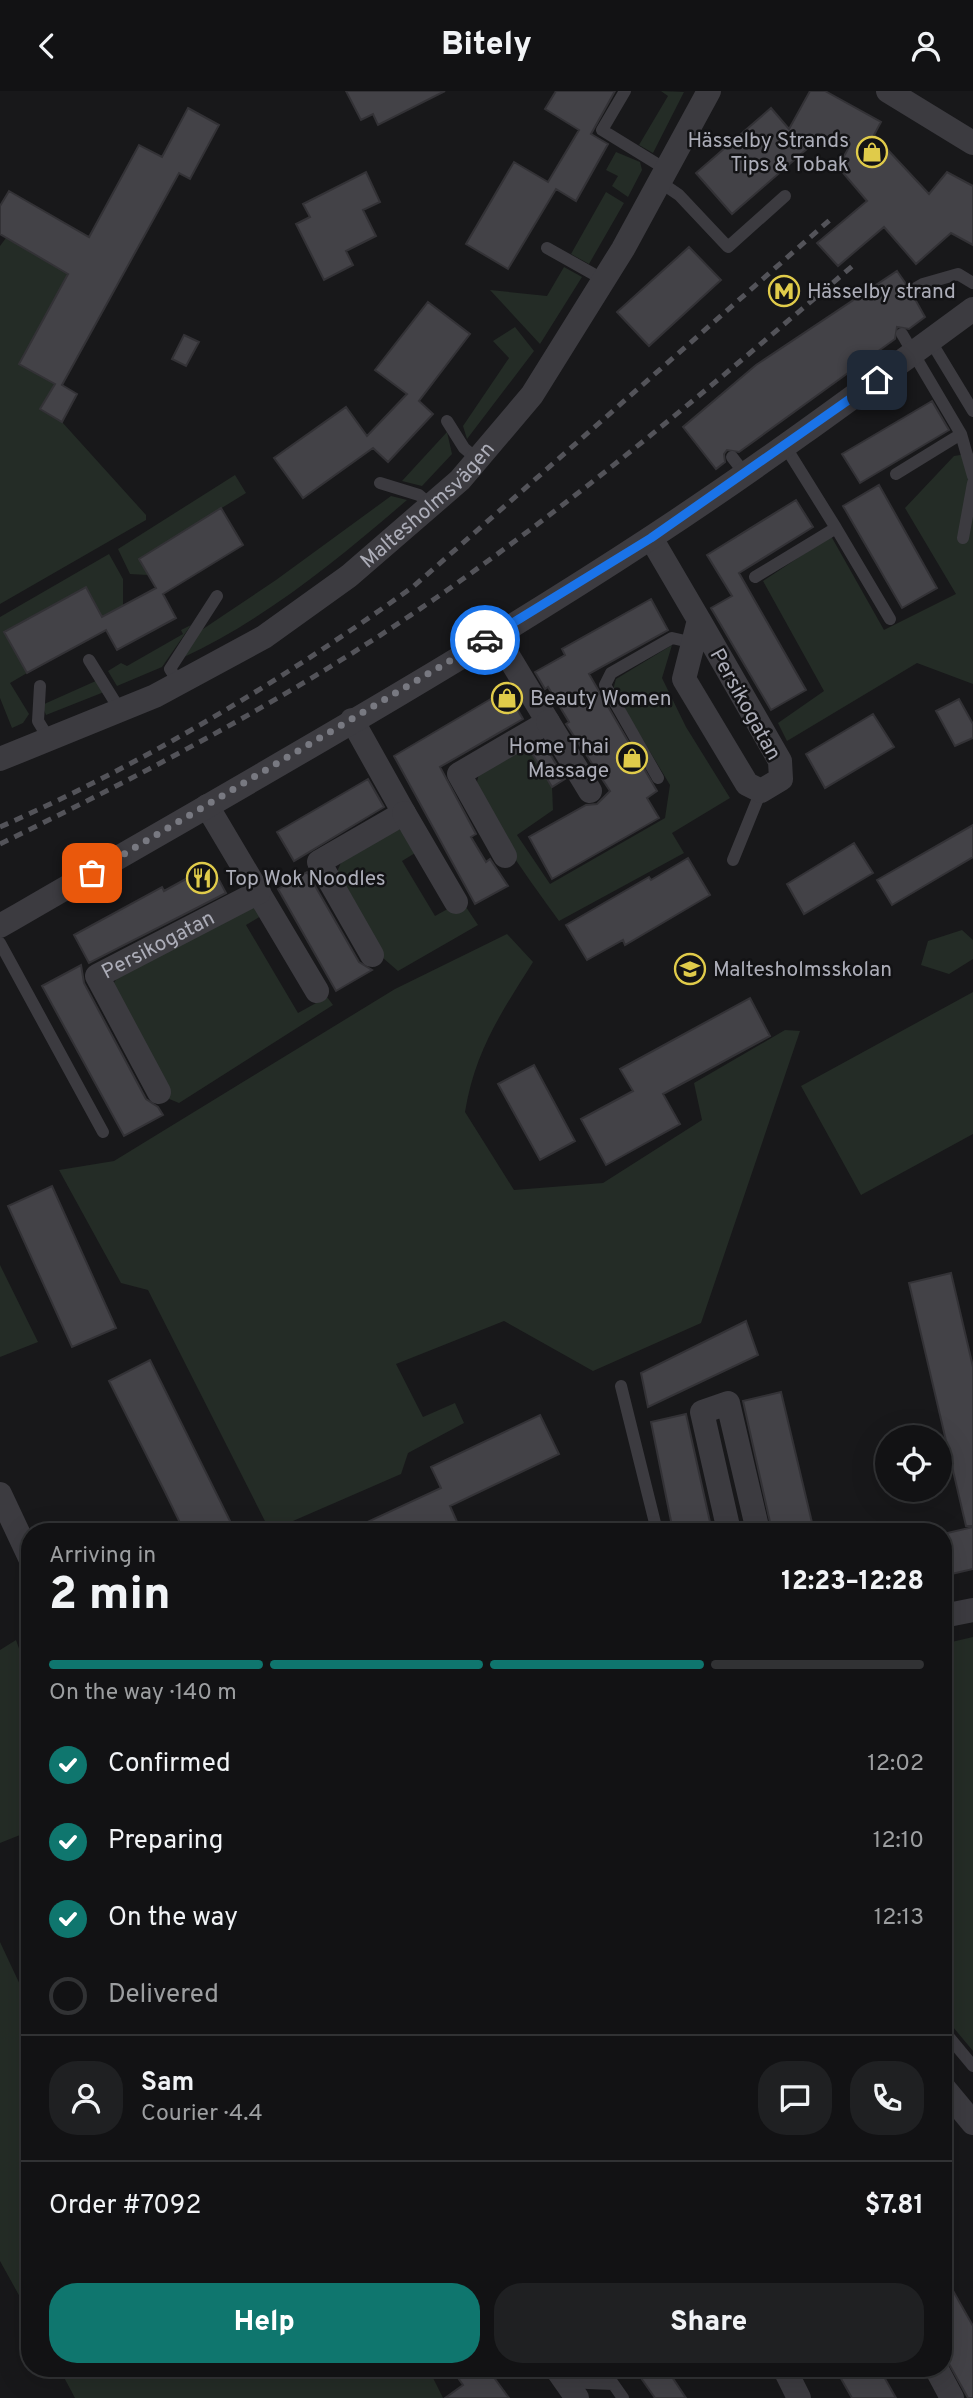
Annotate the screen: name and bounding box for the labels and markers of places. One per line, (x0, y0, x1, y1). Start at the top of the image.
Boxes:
place label: Hässelby Strands Tips & Tobak (688, 128, 849, 179)
shop icon: Hässelby Strands Tips & Tobak (855, 135, 889, 169)
metro station icon: Hässelby strand (767, 274, 801, 308)
place label: Hässelby strand (807, 279, 956, 306)
pin (847, 350, 907, 410)
shop icon: Beauty Women (490, 681, 524, 715)
place label: Beauty Women (530, 686, 671, 713)
place label: Home Thai Massage (509, 734, 609, 785)
shop icon: Home Thai Massage (615, 741, 649, 775)
pin (62, 843, 122, 903)
restaurant icon: Top Wok Noodles (185, 861, 219, 895)
place label: Top Wok Noodles (225, 866, 386, 893)
school or university icon: Maltesholmsskolan (673, 952, 707, 986)
place label: Maltesholmsskolan (713, 957, 892, 984)

